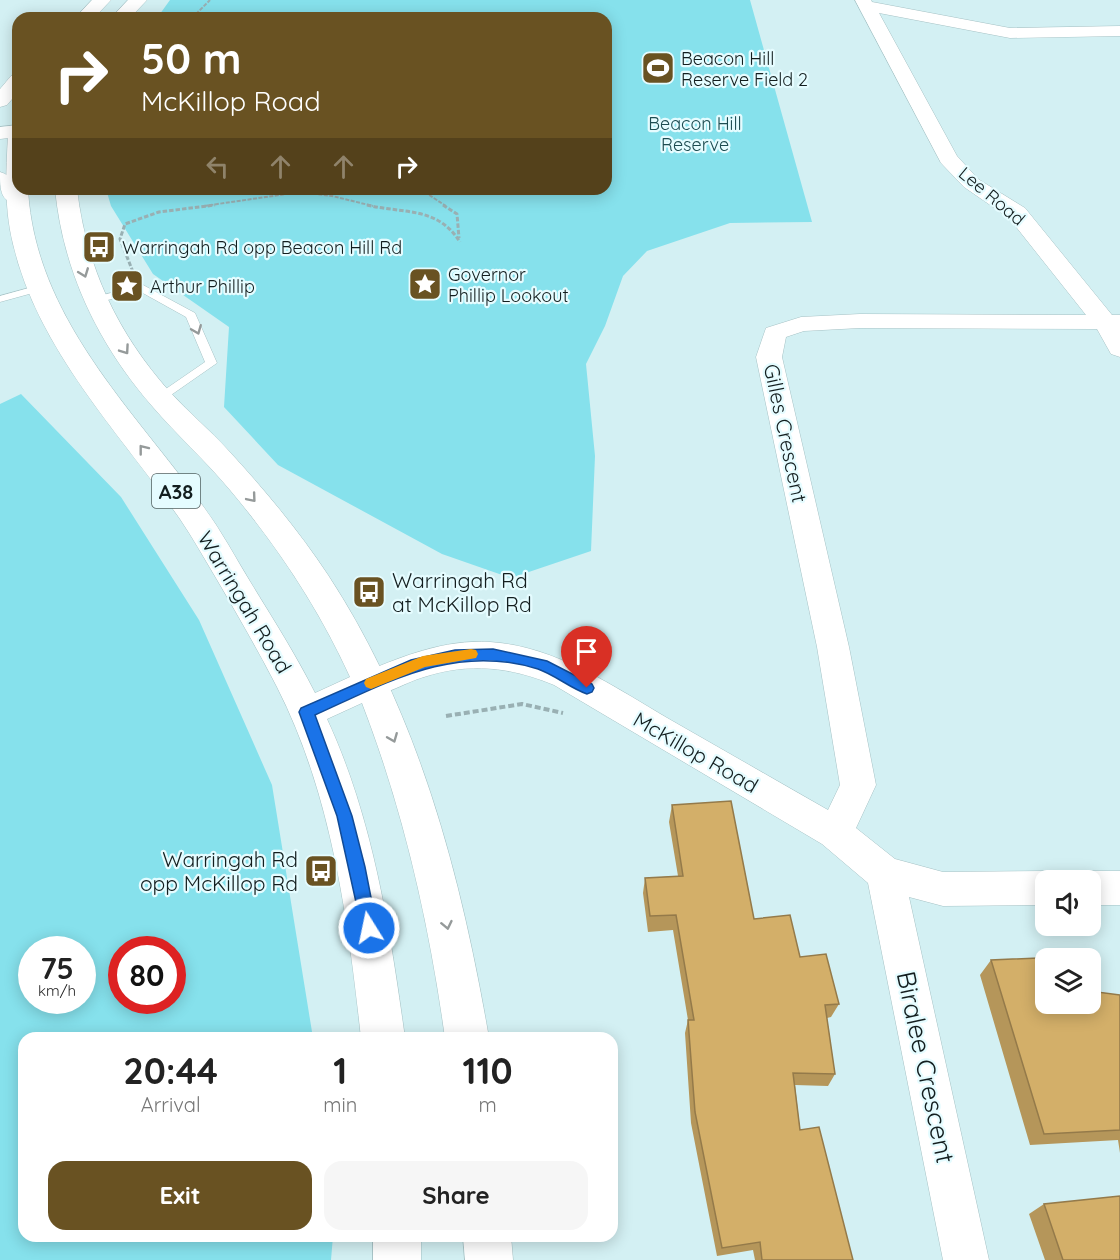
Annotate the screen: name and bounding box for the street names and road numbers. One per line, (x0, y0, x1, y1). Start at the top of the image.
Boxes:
street label: Lee Road (954, 162, 1030, 230)
street label: Gilles Crescent (759, 361, 813, 505)
road number: A38 (152, 474, 200, 508)
street label: Warringah Road (192, 526, 298, 678)
street label: McKillop Road (629, 706, 763, 798)
street label: Biralee Crescent (890, 968, 962, 1166)

